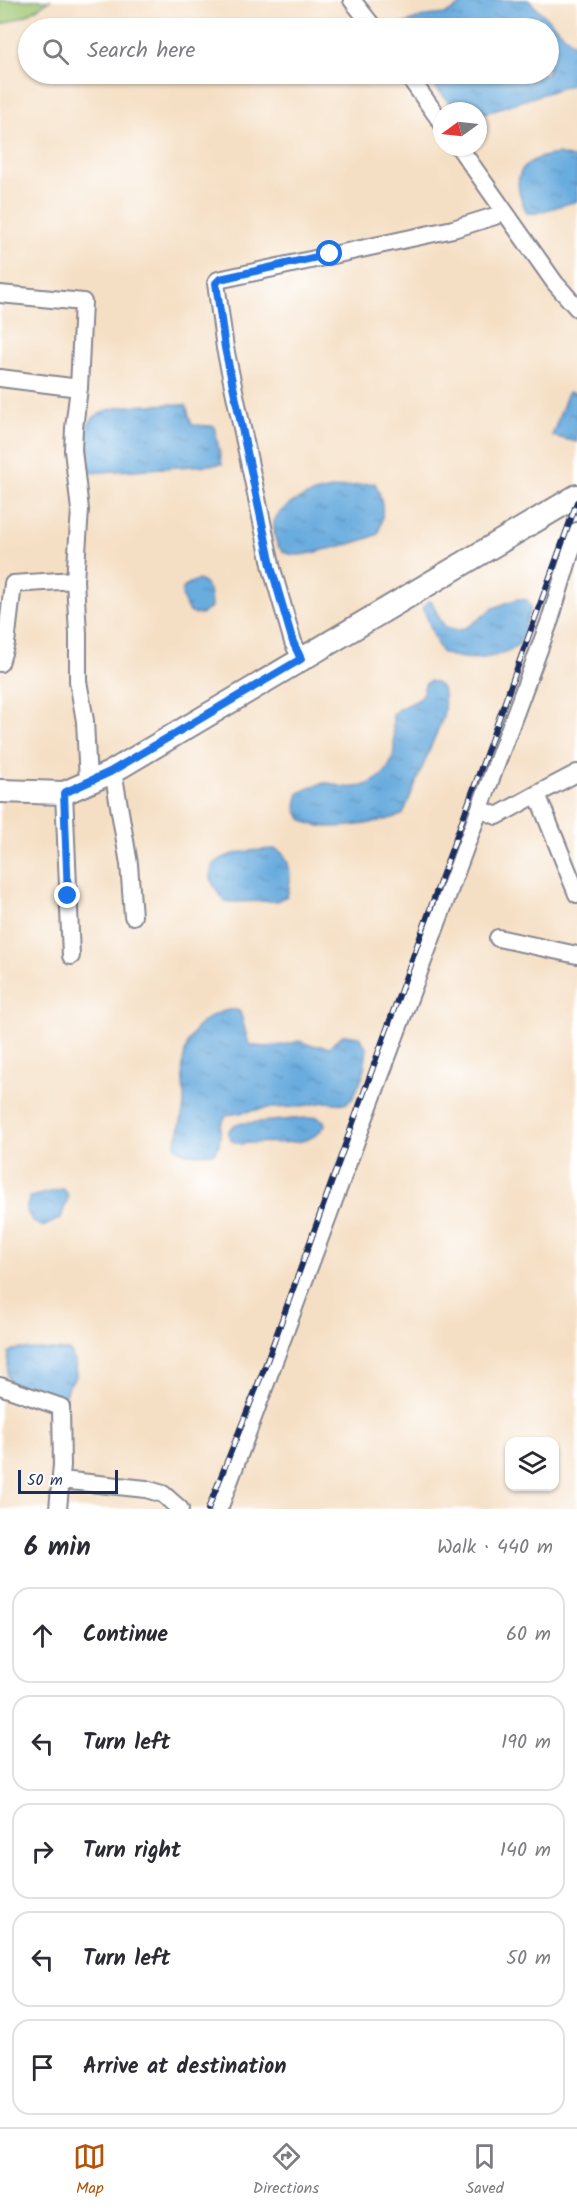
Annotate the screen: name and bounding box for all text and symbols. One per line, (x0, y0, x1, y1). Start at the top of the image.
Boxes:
search box (18, 18, 559, 84)
text: Search here (87, 34, 195, 69)
icon: search (39, 35, 72, 68)
north arrow (433, 102, 487, 156)
route start (316, 240, 342, 266)
route end (54, 882, 80, 908)
map controls (505, 1437, 559, 1491)
button: layers (505, 1437, 559, 1491)
scale bar (18, 1467, 118, 1494)
text: 50 m (27, 1468, 63, 1493)
text: 6 min (24, 1527, 91, 1569)
text: Walk · 440 m (437, 1532, 553, 1564)
text: Continue (83, 1618, 168, 1653)
icon: ahead (26, 1619, 59, 1652)
text: 60 m (506, 1619, 551, 1651)
text: Turn left (83, 1726, 170, 1761)
icon: left (26, 1727, 59, 1760)
text: 190 m (501, 1727, 551, 1759)
text: Turn right (83, 1834, 181, 1869)
icon: right (26, 1835, 59, 1868)
text: 140 m (500, 1835, 551, 1867)
text: Turn left (83, 1942, 170, 1977)
icon: left (26, 1943, 59, 1976)
text: 50 m (506, 1943, 551, 1975)
text: Arrive at destination (83, 2050, 286, 2085)
icon: arrive (26, 2051, 59, 2084)
tab: Map (73, 2140, 106, 2201)
tab: Directions (253, 2140, 319, 2201)
tab: Saved (466, 2140, 504, 2201)

